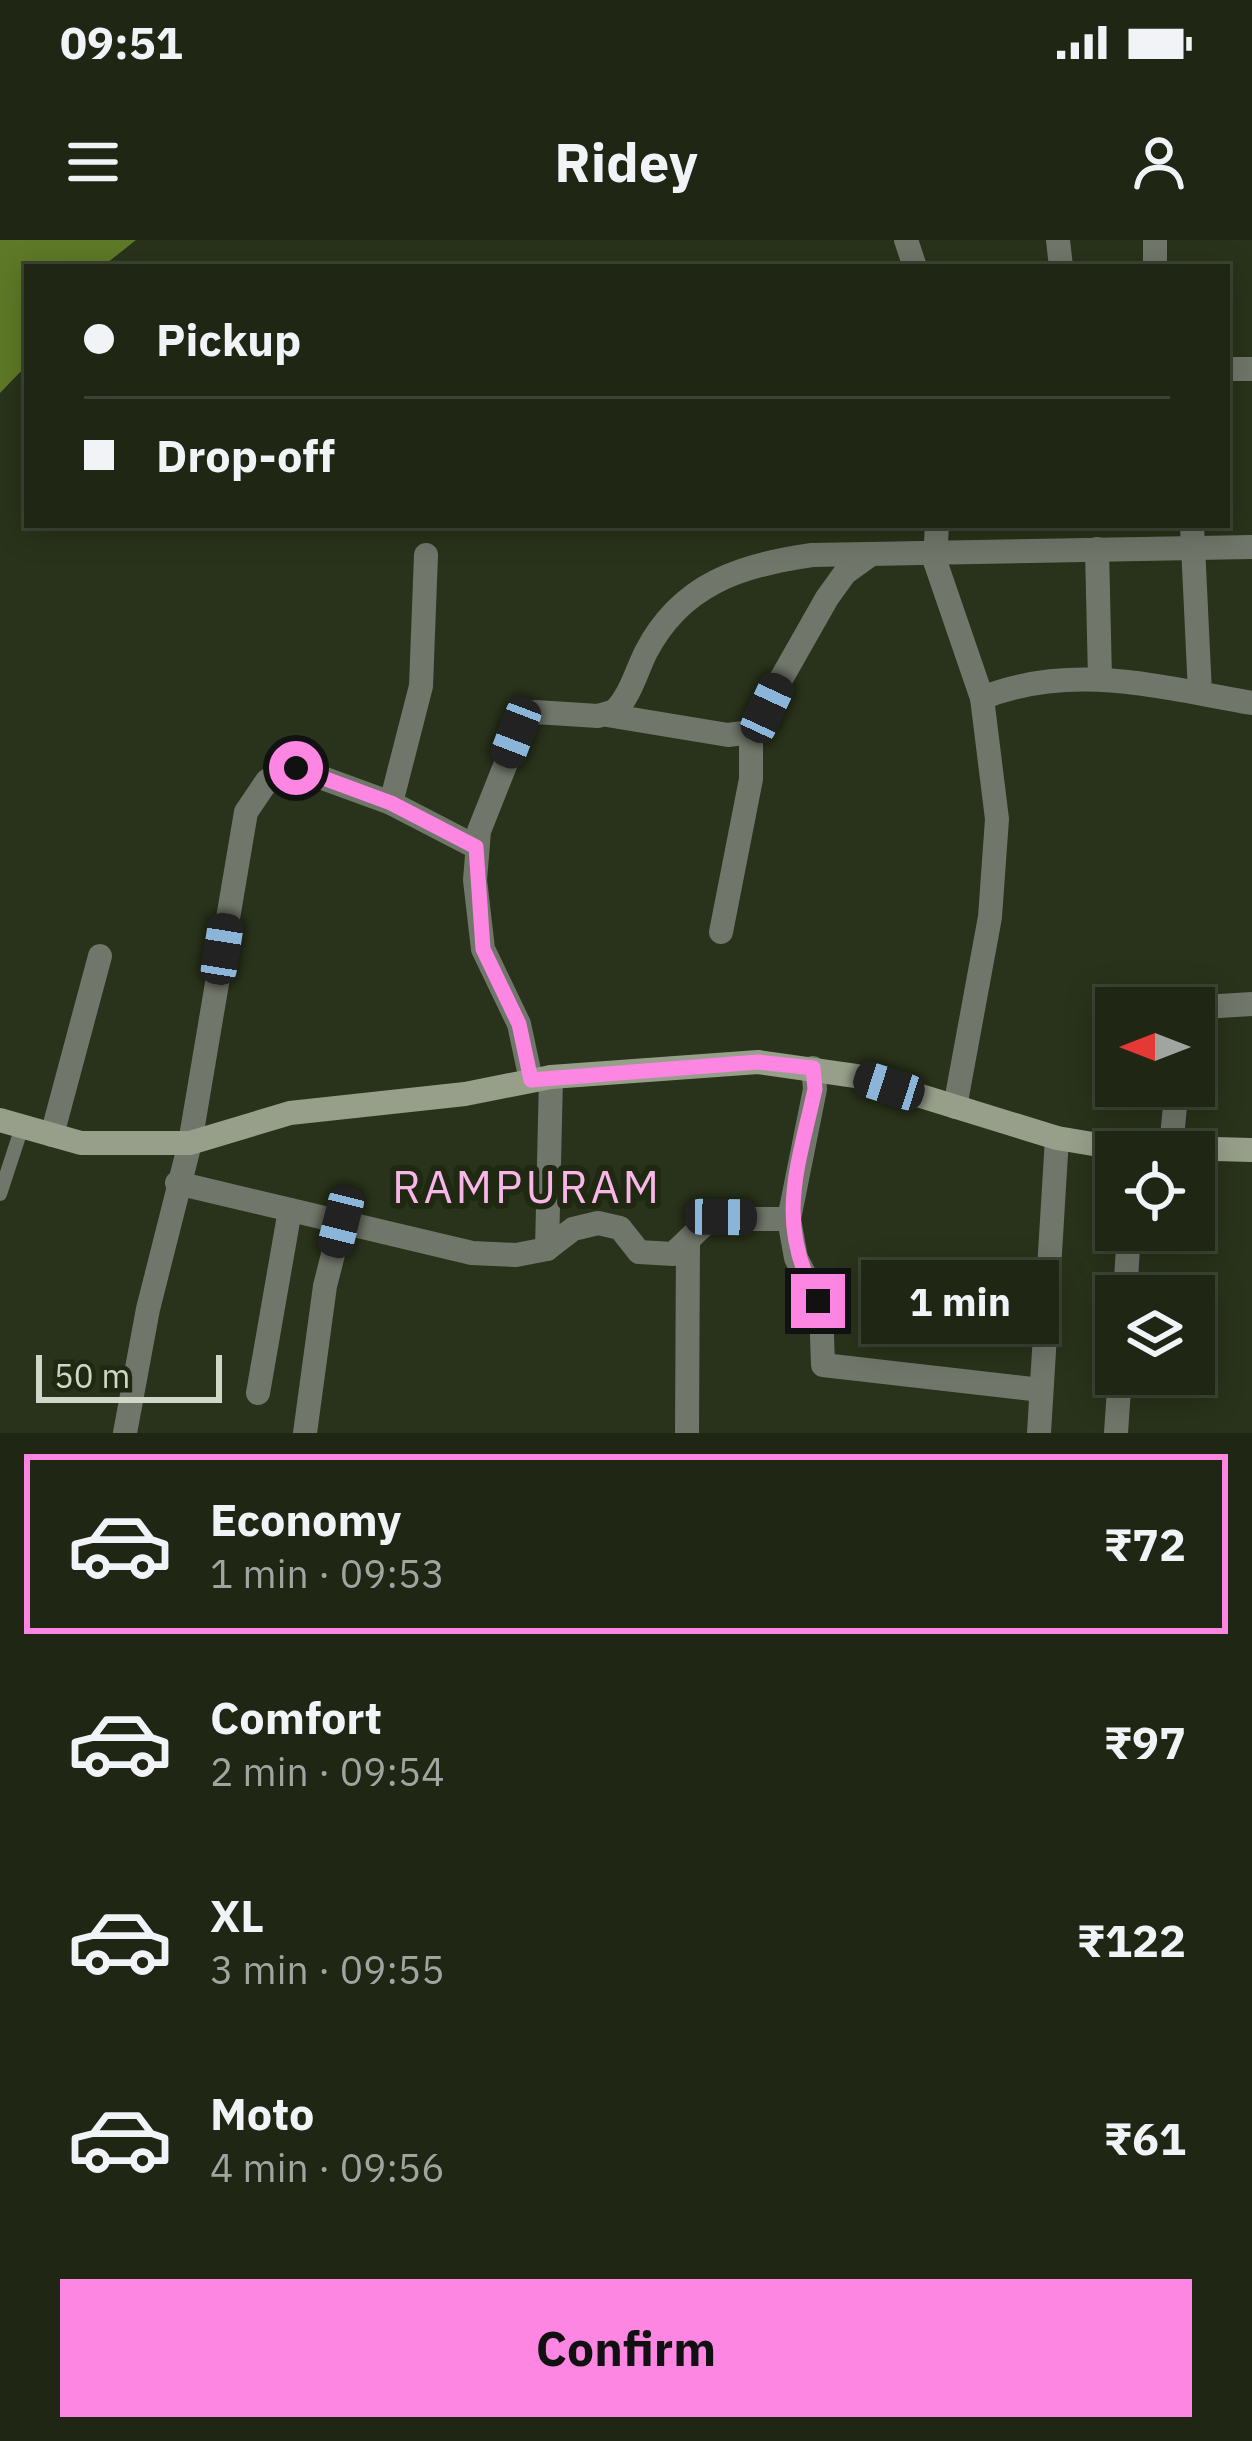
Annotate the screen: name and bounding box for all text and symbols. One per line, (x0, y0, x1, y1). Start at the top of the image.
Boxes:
text: 09:51 (60, 13, 183, 71)
text: Ridey (554, 127, 698, 197)
icon: menu (60, 129, 126, 195)
icon: person (1126, 129, 1192, 195)
text: Pickup (156, 310, 301, 368)
text: Drop-off (156, 426, 335, 484)
car (735, 668, 799, 748)
car (486, 693, 546, 773)
route start (269, 741, 323, 795)
car (199, 911, 245, 987)
north arrow (1095, 987, 1215, 1107)
map controls (1095, 987, 1215, 1395)
car (849, 1058, 929, 1114)
button: locate (1095, 1131, 1215, 1251)
district label: RAMPURAM (392, 1157, 662, 1215)
car (315, 1183, 367, 1261)
car (685, 1198, 757, 1236)
callout: 1 min (860, 1259, 1058, 1343)
route end (791, 1274, 845, 1328)
button: layers (1095, 1275, 1215, 1395)
text: 1 min (909, 1276, 1011, 1327)
scale bar (36, 1349, 222, 1402)
text: 50 m (54, 1354, 130, 1397)
icon: car (66, 1490, 174, 1598)
text: Economy (210, 1490, 401, 1548)
text: ₹72 (1104, 1515, 1186, 1573)
text: 1 min · 09:53 (210, 1548, 445, 1599)
icon: car (66, 1688, 174, 1796)
text: Comfort (210, 1688, 382, 1746)
text: ₹97 (1104, 1713, 1186, 1771)
text: 2 min · 09:54 (210, 1746, 445, 1797)
icon: car (66, 1886, 174, 1994)
text: XL (210, 1886, 264, 1944)
text: ₹122 (1077, 1911, 1186, 1969)
text: 3 min · 09:55 (210, 1944, 445, 1995)
icon: car (66, 2084, 174, 2192)
text: Moto (210, 2084, 314, 2142)
text: ₹61 (1104, 2109, 1186, 2167)
text: 4 min · 09:56 (210, 2142, 445, 2193)
button: Confirm (60, 2279, 1192, 2417)

